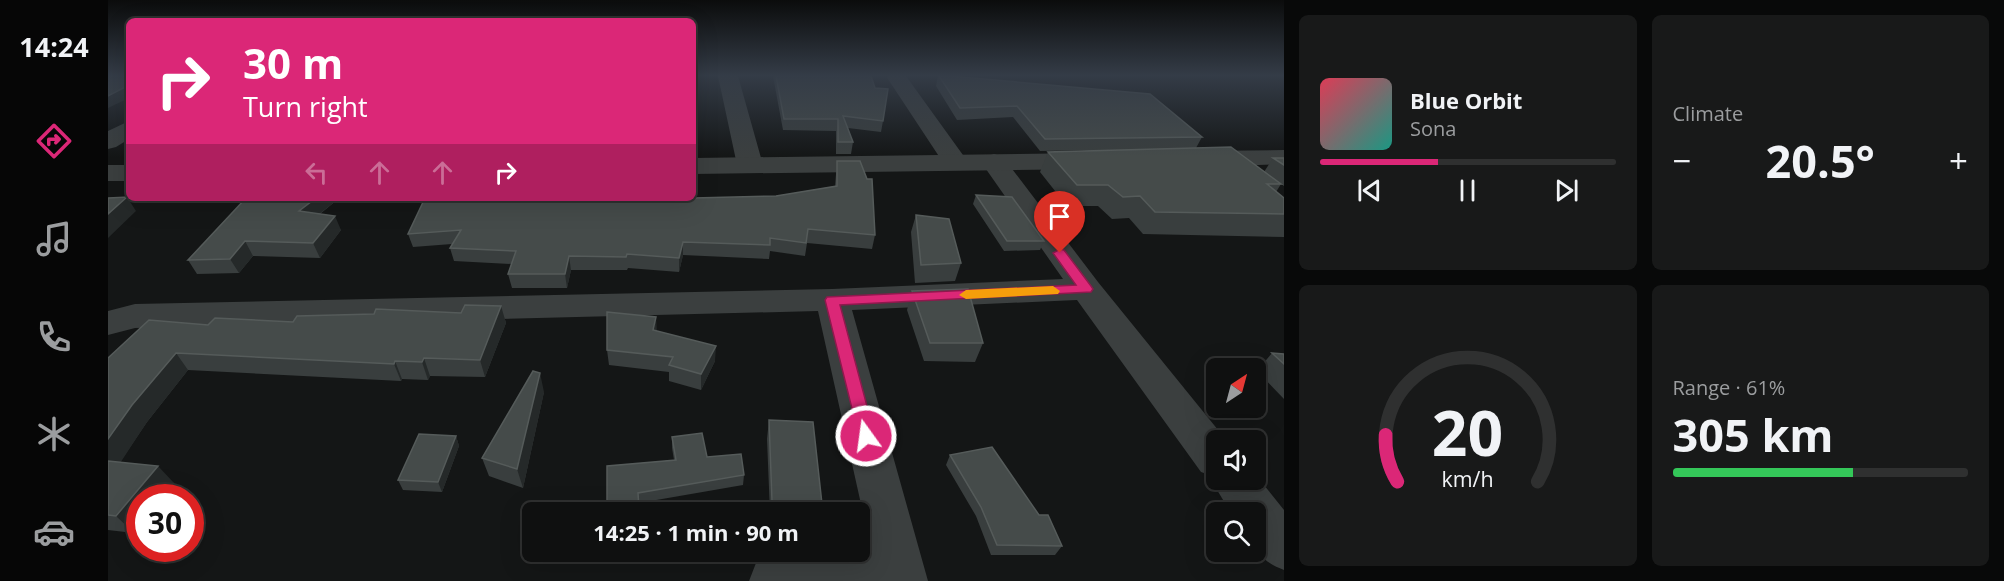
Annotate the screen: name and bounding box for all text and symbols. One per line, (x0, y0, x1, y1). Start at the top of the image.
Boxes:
text: 14:24 (19, 28, 89, 65)
text: 30 m (243, 34, 343, 91)
icon: right (144, 42, 222, 120)
text: Blue Orbit (1410, 85, 1522, 115)
text: Turn right (243, 88, 368, 125)
text: Climate (1673, 100, 1743, 127)
text: Sona (1410, 115, 1456, 142)
icon: directions (33, 120, 75, 162)
text: 20.5° (1766, 130, 1875, 191)
text: − (1673, 138, 1691, 183)
text: + (1949, 138, 1968, 183)
icon: left (300, 156, 333, 189)
icon: ahead (363, 156, 396, 189)
icon: ahead (426, 156, 459, 189)
icon: right (489, 156, 522, 189)
icon: previous (1353, 174, 1386, 207)
icon: pause (1451, 174, 1484, 207)
icon: next (1550, 174, 1583, 207)
pin (1034, 191, 1085, 253)
icon: arrive (1043, 200, 1076, 233)
icon: music (33, 218, 75, 260)
icon: phone (33, 316, 75, 358)
north arrow (1206, 358, 1266, 418)
map controls (1206, 358, 1266, 562)
text: Range · 61% (1673, 374, 1785, 401)
text: 20 (1432, 389, 1503, 474)
position arrow (834, 404, 898, 468)
text: 305 km (1673, 404, 1833, 465)
icon: climate (33, 413, 75, 455)
button: sound (1206, 430, 1266, 490)
text: km/h (1442, 465, 1494, 494)
speed limit sign: 30 (126, 484, 204, 562)
button: search (1206, 502, 1266, 562)
icon: car (33, 511, 75, 553)
text: 14:25 · 1 min · 90 m (593, 517, 799, 547)

